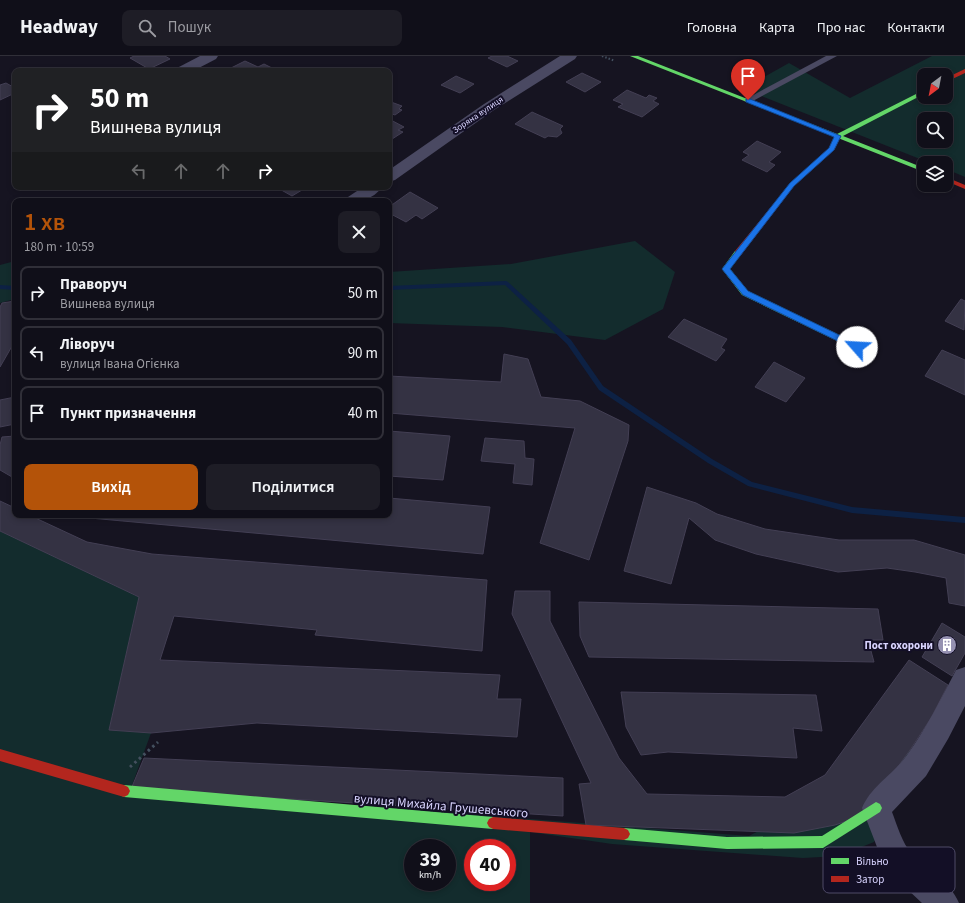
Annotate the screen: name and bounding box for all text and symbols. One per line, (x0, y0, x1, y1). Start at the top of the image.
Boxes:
search box (122, 10, 402, 46)
text: Headway (20, 14, 98, 41)
icon: search (136, 17, 158, 39)
text: Пошук (168, 17, 211, 38)
text: Головна (687, 18, 737, 38)
text: Карта (759, 18, 795, 38)
text: Про нас (817, 18, 865, 38)
text: Контакти (887, 18, 945, 38)
pin (731, 59, 765, 100)
icon: arrive (737, 65, 759, 87)
north arrow (917, 68, 953, 104)
map controls (917, 68, 953, 192)
text: 50 m (90, 78, 149, 118)
icon: right (24, 84, 76, 136)
street label: Зоряна вулиця (450, 93, 506, 137)
button: search (917, 112, 953, 148)
text: Вишнева вулиця (90, 115, 222, 140)
button: layers (917, 156, 953, 192)
icon: left (128, 160, 150, 182)
icon: ahead (170, 160, 192, 182)
icon: ahead (212, 160, 234, 182)
icon: right (254, 160, 276, 182)
text: 1 хв (24, 205, 65, 240)
button: close (338, 211, 380, 253)
text: 180 m · 10:59 (24, 238, 94, 256)
text: Праворуч (60, 274, 127, 295)
icon: right (26, 282, 48, 304)
text: 50 m (348, 283, 378, 304)
text: Вишнева вулиця (60, 295, 155, 313)
position arrow (836, 326, 878, 368)
text: Ліворуч (60, 334, 115, 355)
icon: left (26, 342, 48, 364)
text: 90 m (348, 343, 378, 364)
text: вулиця Івана Огієнка (60, 355, 180, 373)
icon: arrive (26, 402, 48, 424)
text: Пункт призначення (60, 403, 196, 424)
text: 40 m (348, 403, 378, 424)
button: Вихід (24, 464, 198, 510)
button: Поділитися (206, 464, 380, 510)
building icon: Пост охорони (936, 634, 958, 656)
place label: Пост охорони (864, 638, 933, 653)
street label: вулиця Михайла Грушевського (353, 789, 529, 823)
speed limit sign: 40 (464, 839, 516, 891)
text: 39 (419, 846, 441, 874)
legend (823, 847, 955, 893)
text: Вільно (856, 854, 889, 869)
text: km/h (419, 868, 441, 882)
text: Затор (856, 872, 884, 887)

